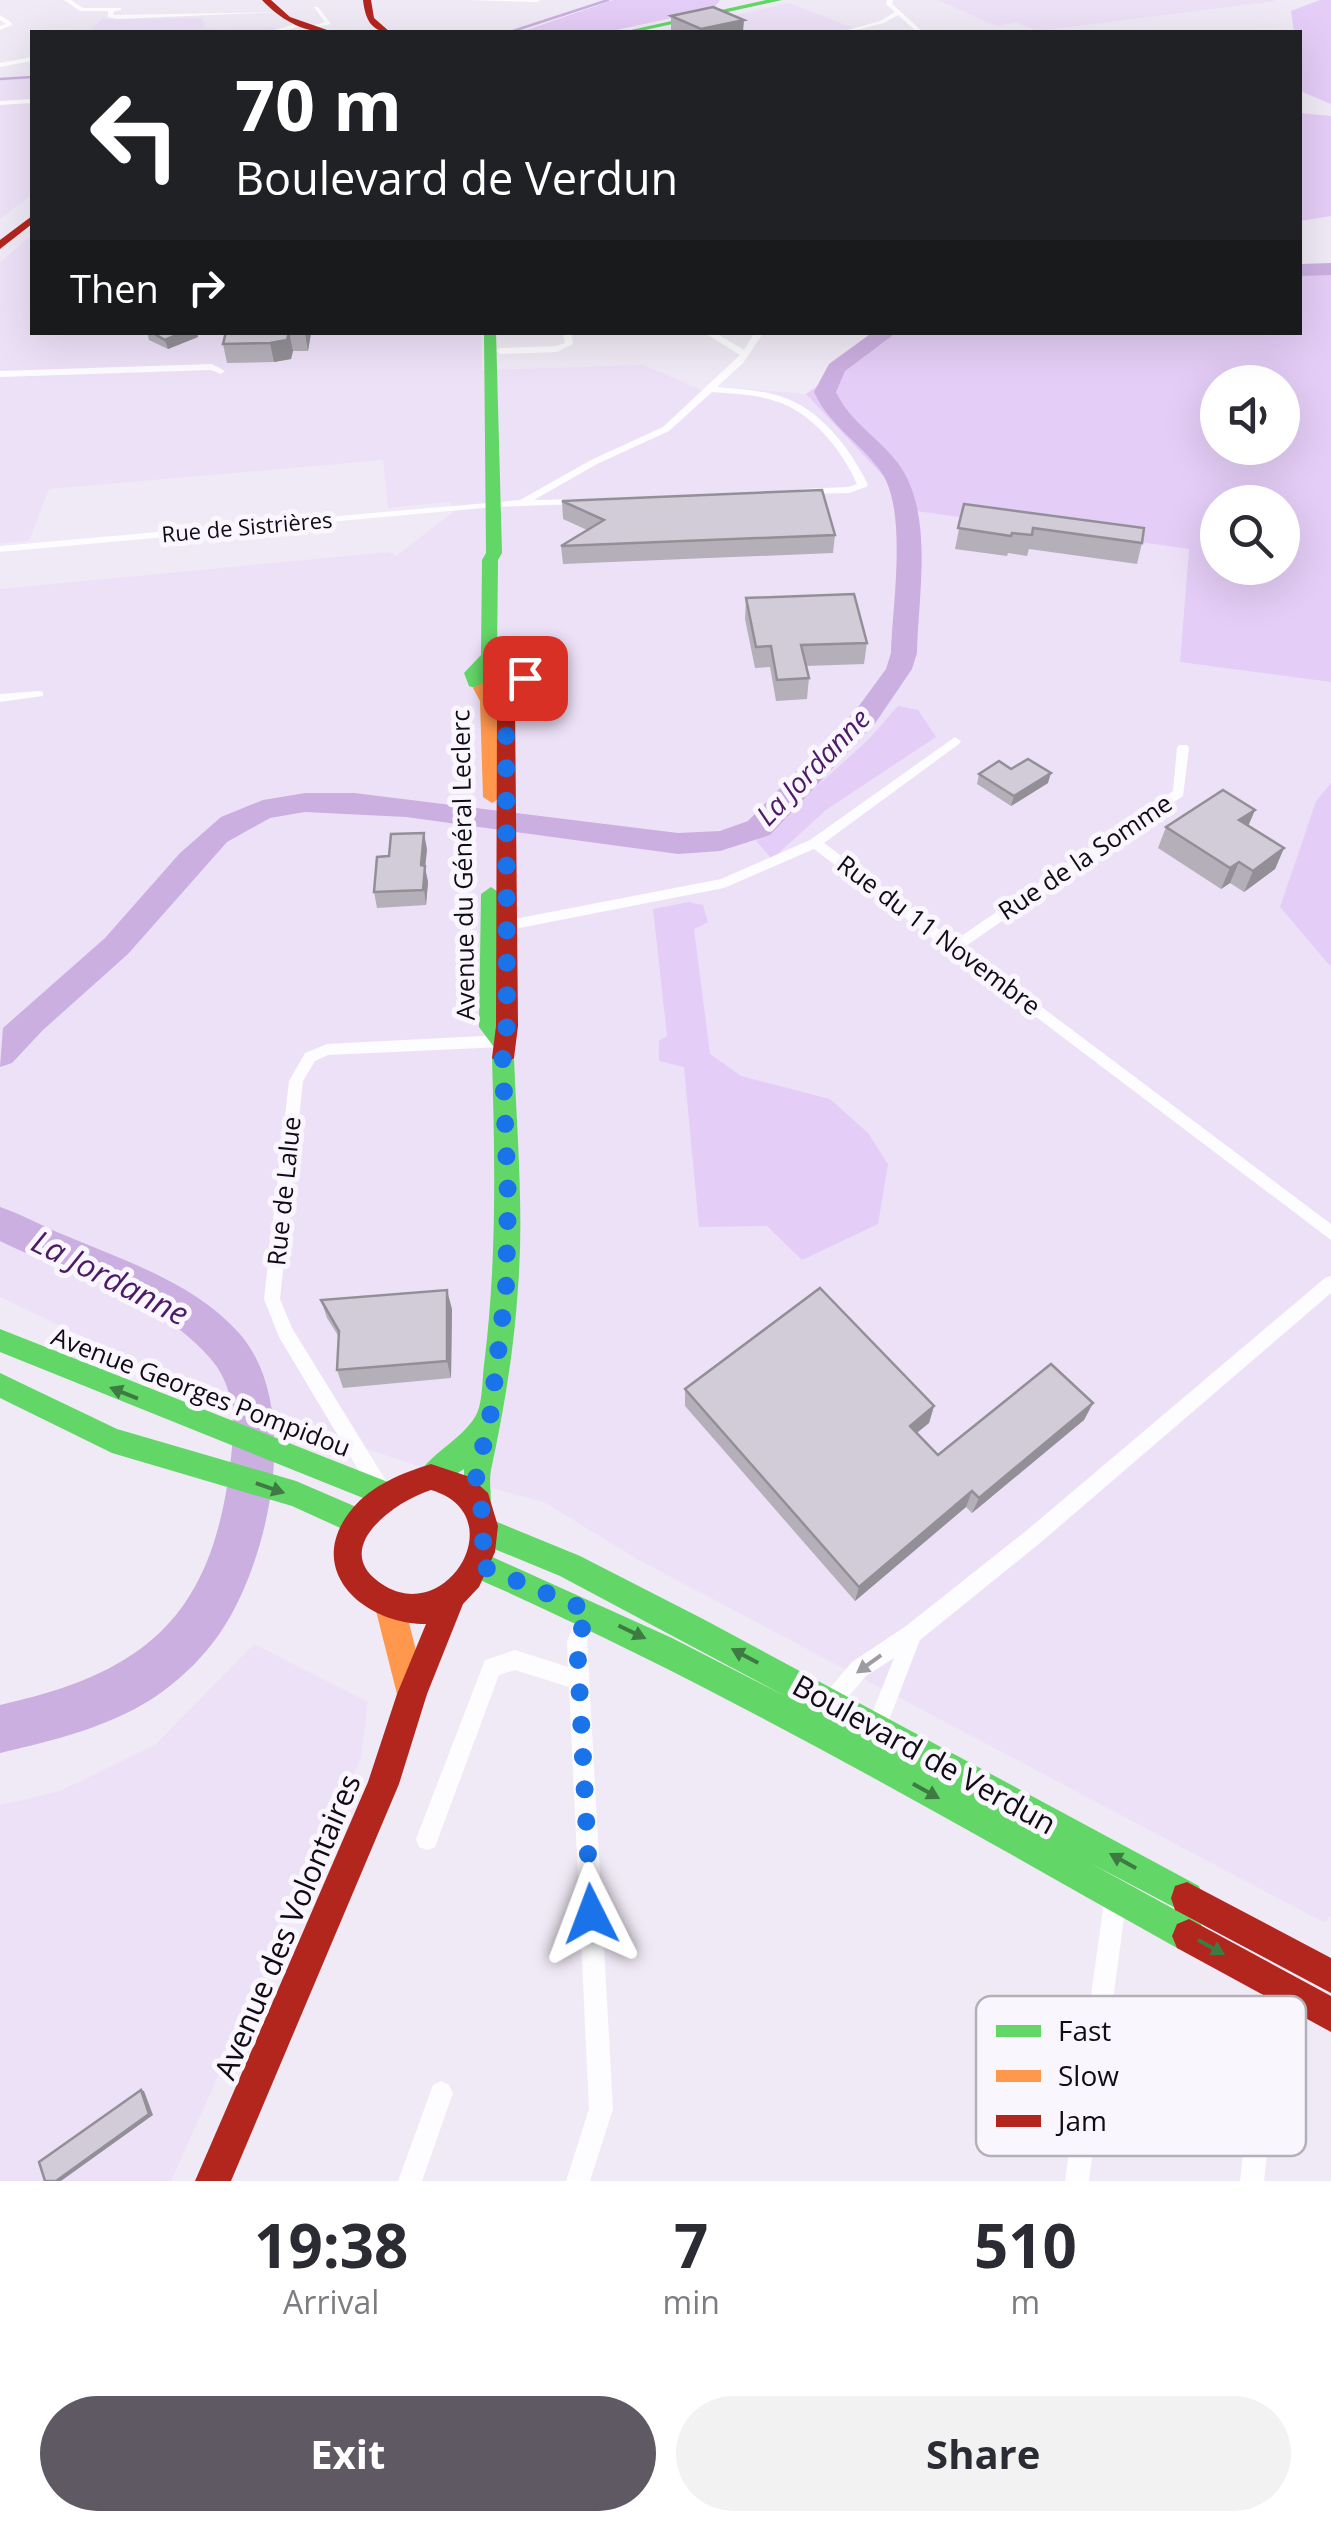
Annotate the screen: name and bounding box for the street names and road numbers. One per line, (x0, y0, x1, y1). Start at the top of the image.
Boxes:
street label: Rue de Sistrières (160, 504, 334, 548)
street label: Avenue du Général Leclerc (442, 709, 482, 1021)
street label: Rue de la Somme (991, 785, 1178, 927)
street label: Rue du 11 Novembre (831, 846, 1048, 1022)
street label: Rue de Lalue (258, 1115, 308, 1267)
street label: Avenue Georges Pompidou (47, 1318, 356, 1464)
street label: Boulevard de Verdun (786, 1664, 1064, 1843)
street label: Avenue des Volontaires (204, 1768, 370, 2085)

